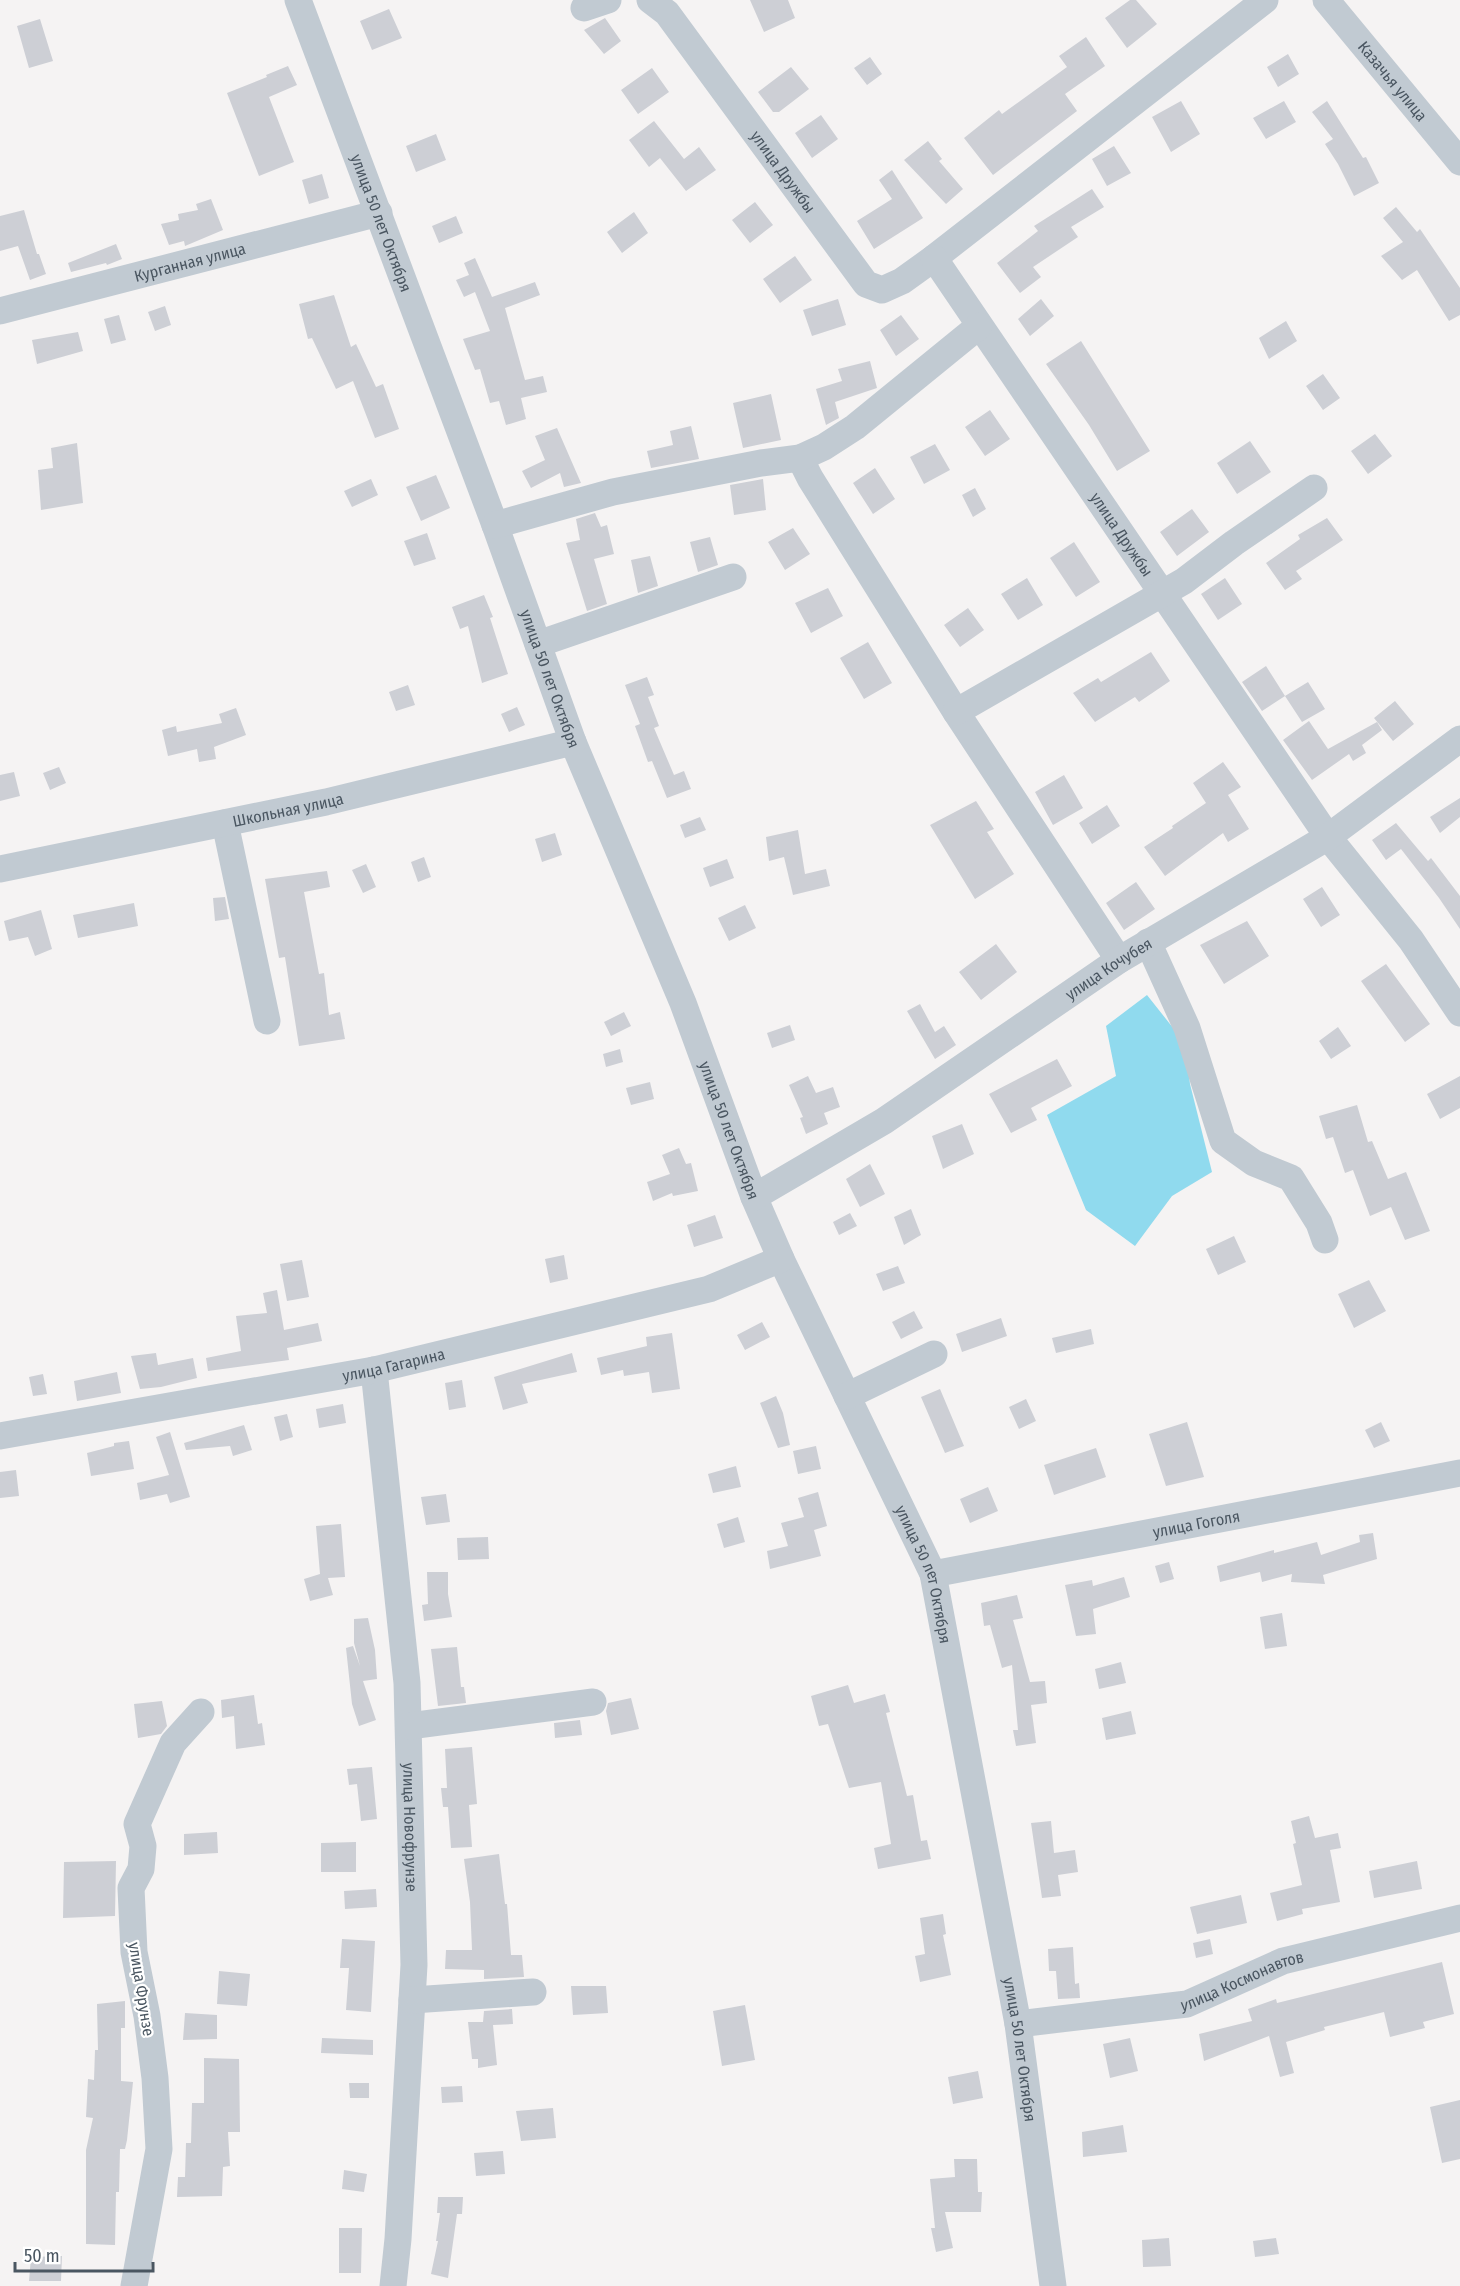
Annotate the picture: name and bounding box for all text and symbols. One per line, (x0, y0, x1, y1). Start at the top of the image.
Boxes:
street label: Казачья улица (1354, 37, 1431, 125)
street label: улица Дружбы (746, 127, 819, 217)
street label: улица 50 лет Октября (347, 151, 416, 295)
street label: Курганная улица (132, 239, 248, 286)
street label: улица Дружбы (1086, 489, 1157, 580)
street label: улица 50 лет Октября (516, 607, 583, 751)
street label: Школьная улица (231, 789, 346, 831)
street label: улица Кочубея (1062, 934, 1155, 1004)
street label: улица 50 лет Октября (695, 1059, 763, 1202)
street label: улица Гагарина (341, 1344, 447, 1385)
street label: улица 50 лет Октября (891, 1502, 955, 1645)
street label: улица Гоголя (1151, 1506, 1241, 1542)
street label: улица Новофрунзе (399, 1762, 421, 1892)
street label: улица Фрунзе (125, 1941, 158, 2037)
street label: улица Космонавтов (1180, 1947, 1306, 2015)
street label: улица 50 лет Октября (999, 1976, 1040, 2123)
scale bar (15, 2235, 153, 2273)
text: 50 m (24, 2245, 60, 2267)

